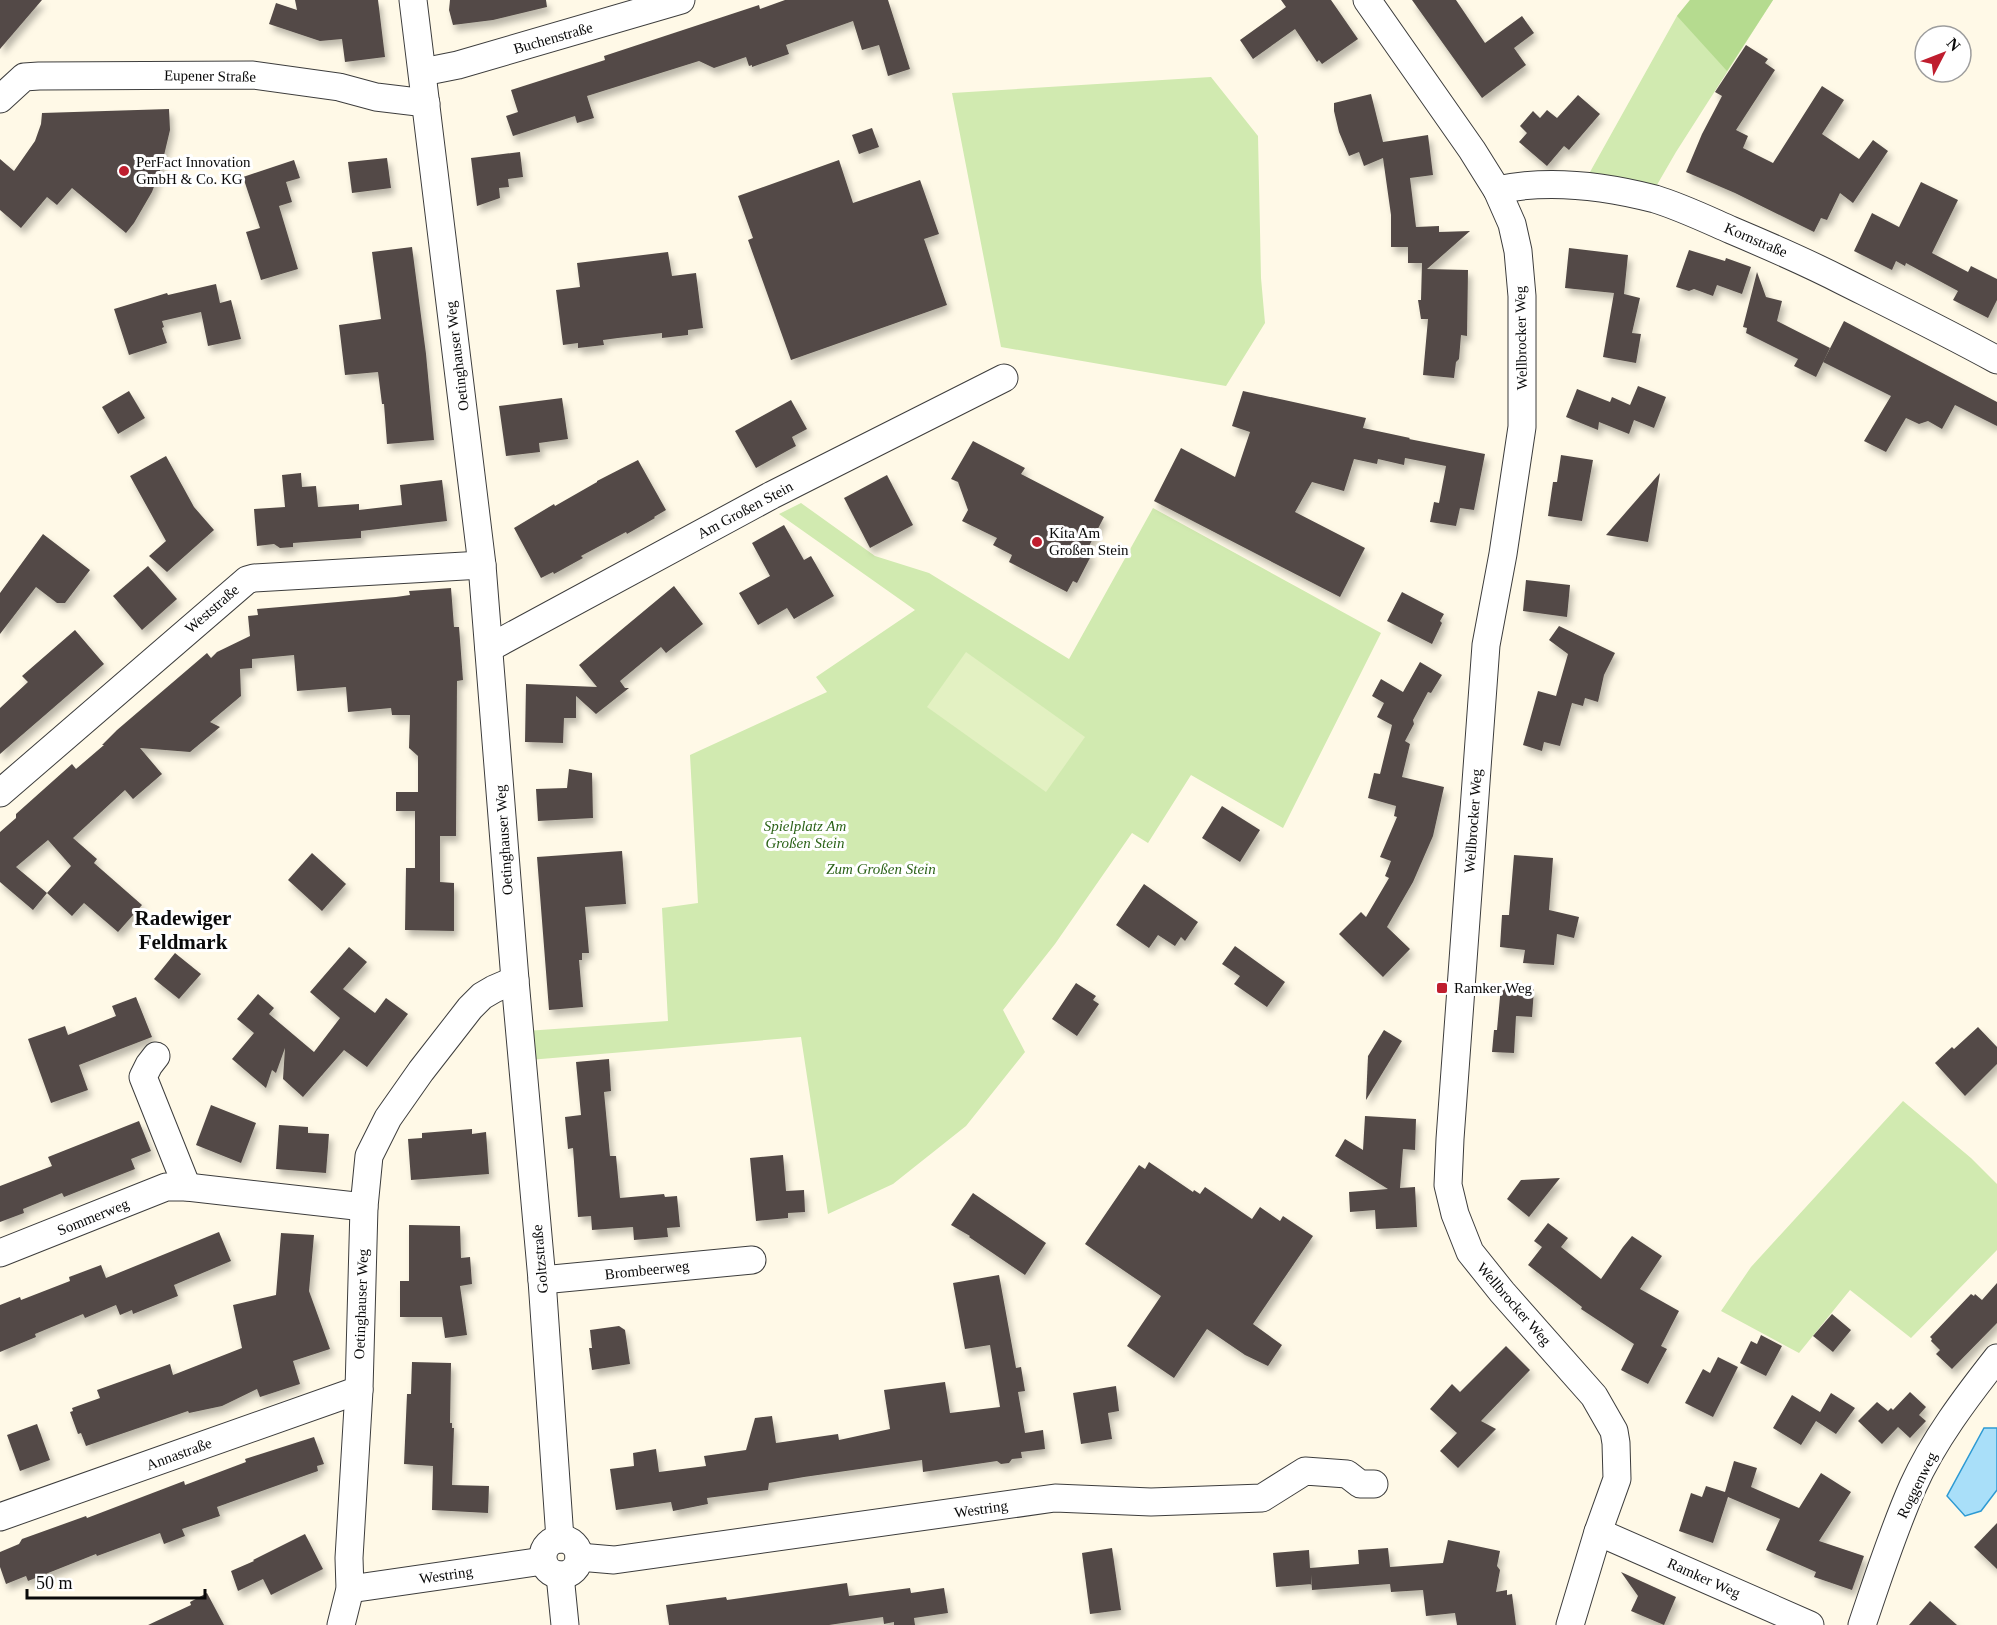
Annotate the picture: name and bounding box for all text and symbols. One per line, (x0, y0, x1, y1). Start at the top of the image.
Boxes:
street label: Buchenstraße (512, 19, 595, 57)
north arrow (1913, 24, 1973, 84)
text: N (1944, 34, 1964, 55)
street label: Eupener Straße (164, 67, 256, 85)
place label: PerFact Innovation GmbH & Co. KG (136, 154, 251, 187)
marker: PerFact Innovation GmbH & Co. KG (117, 164, 131, 178)
street label: Kornstraße (1722, 220, 1790, 261)
street label: Wellbrocker Weg (1512, 285, 1530, 390)
street label: Oetinghauser Weg (442, 300, 472, 412)
street label: Am Großen Stein (695, 478, 796, 542)
place label: Kita Am Großen Stein (1049, 525, 1129, 558)
marker: Kita Am Großen Stein (1030, 535, 1044, 549)
street label: Weststraße (182, 581, 242, 637)
street label: Wellbrocker Weg (1461, 768, 1485, 874)
street label: Oetinghauser Weg (492, 784, 516, 896)
park label: Spielplatz Am Großen Stein (764, 818, 846, 851)
park label: Zum Großen Stein (826, 861, 936, 877)
district label: Radewiger Feldmark (135, 906, 231, 954)
place label: Ramker Weg (1454, 980, 1533, 996)
marker: Ramker Weg (1435, 981, 1449, 995)
street label: Sommerweg (55, 1195, 132, 1239)
street label: Goltzstraße (529, 1224, 551, 1294)
street label: Oetinghauser Weg (351, 1248, 371, 1360)
street label: Brombeerweg (604, 1258, 691, 1282)
street label: Wellbrocker Weg (1474, 1259, 1555, 1349)
street label: Annastraße (144, 1435, 214, 1473)
street label: Roggenweg (1894, 1449, 1940, 1521)
street label: Westring (953, 1497, 1009, 1521)
street label: Ramker Weg (1665, 1555, 1743, 1601)
scale bar (27, 1562, 206, 1600)
street label: Westring (418, 1563, 474, 1587)
text: 50 m (36, 1573, 73, 1593)

